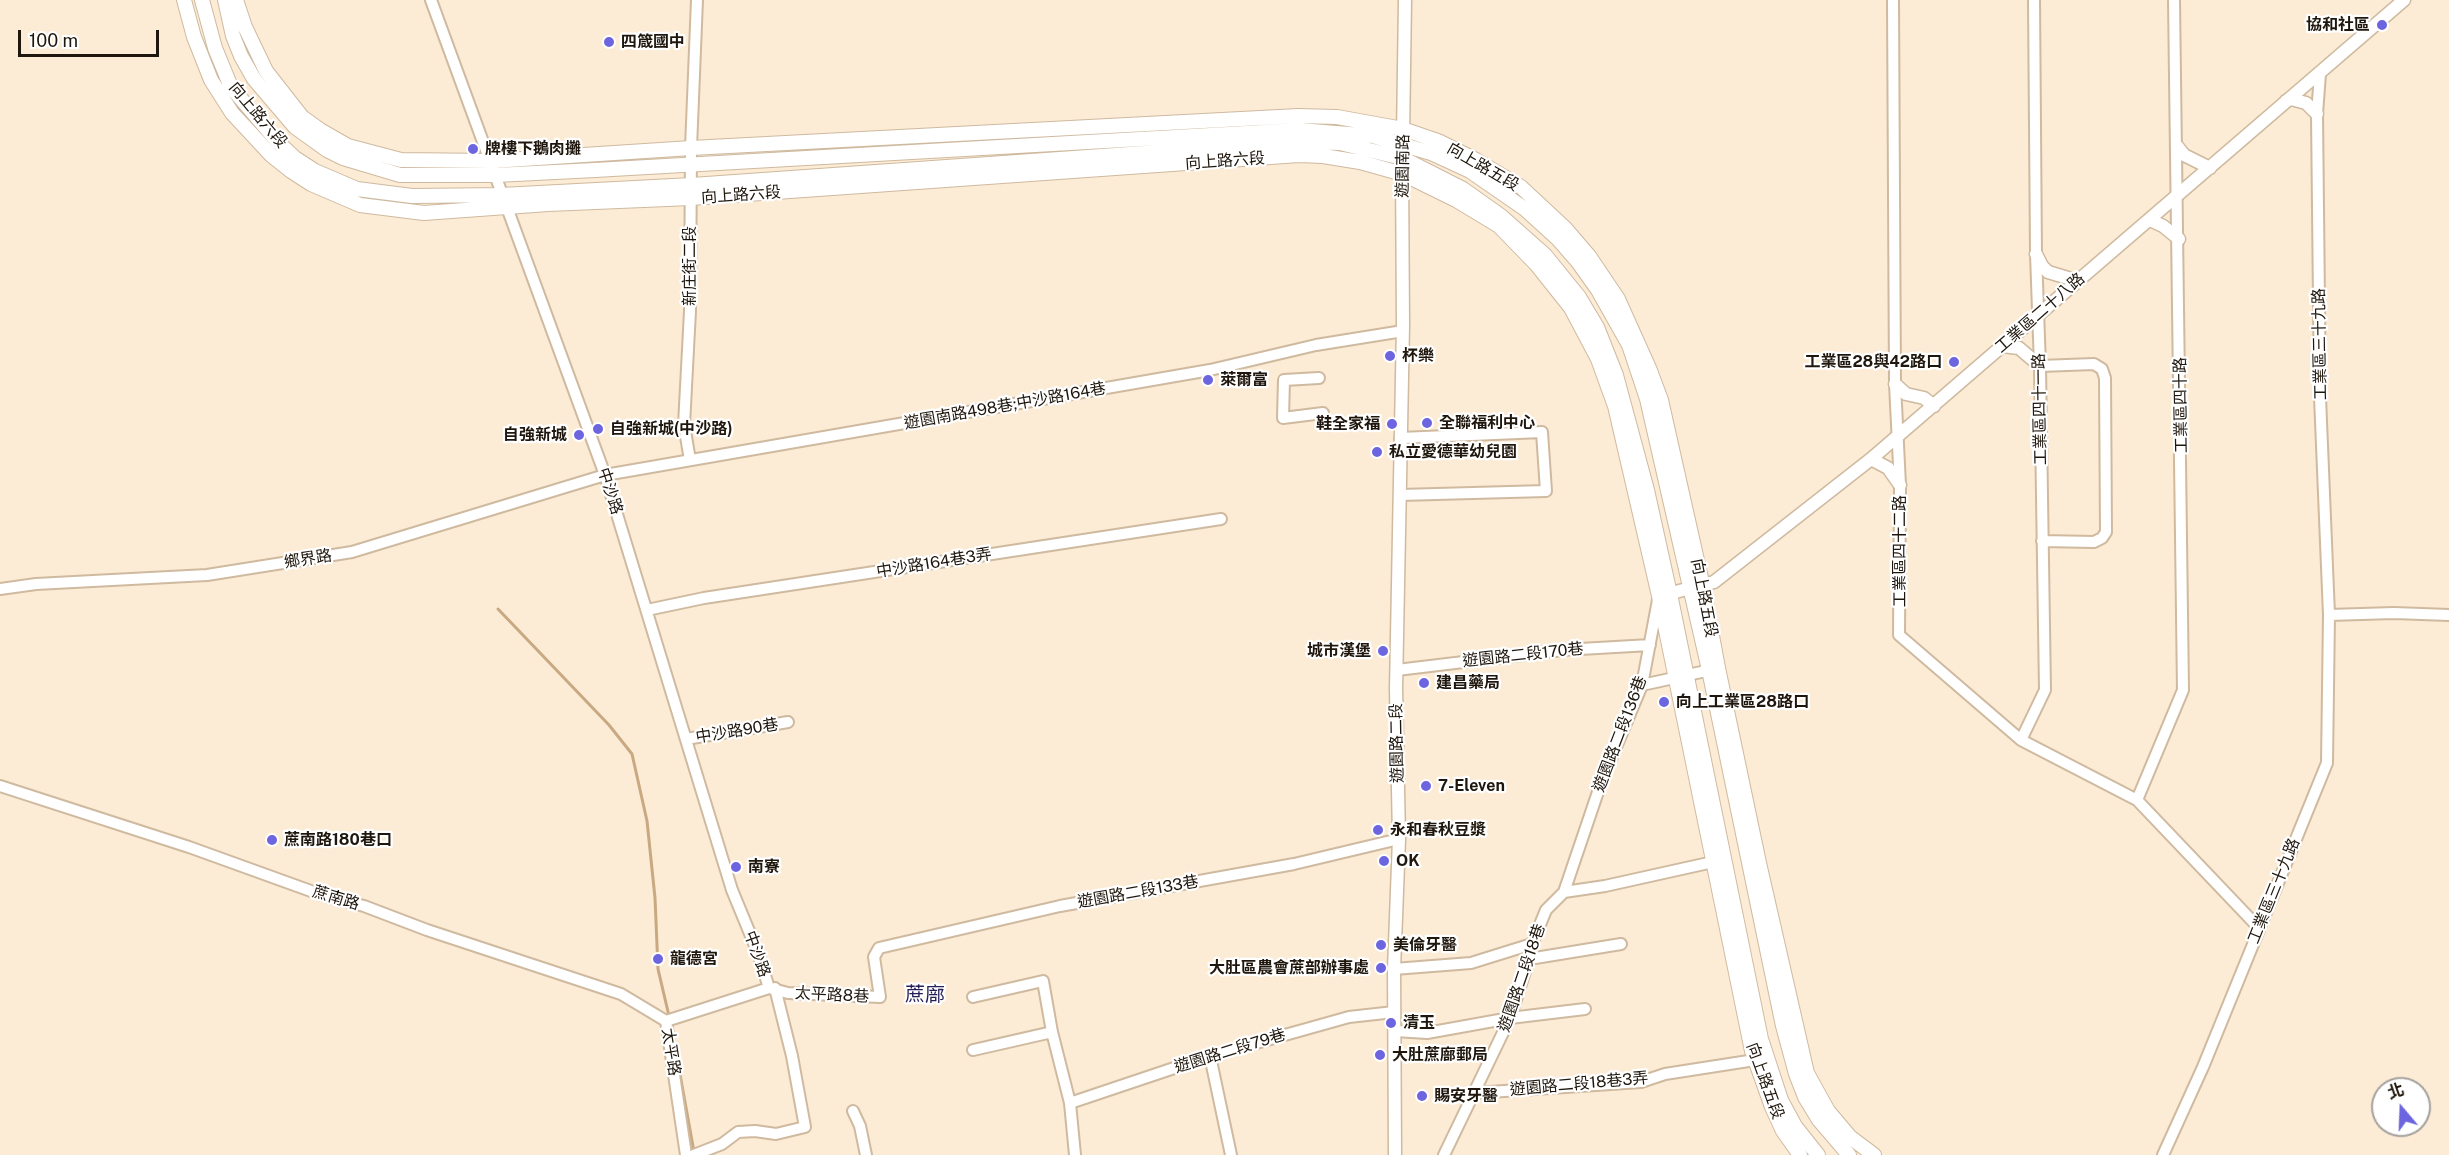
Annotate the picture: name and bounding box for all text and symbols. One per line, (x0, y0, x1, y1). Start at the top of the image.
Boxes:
place label: 協和社區 (2306, 15, 2370, 35)
scale bar (21, 18, 162, 56)
marker: 協和社區 (2375, 18, 2389, 32)
text: 100 m (29, 30, 78, 51)
place label: 四箴國中 (621, 32, 685, 52)
marker: 四箴國中 (602, 35, 616, 49)
street label: 向上路六段 (225, 78, 291, 152)
street label: 遊園南路 (1393, 134, 1413, 198)
place label: 牌樓下鵝肉攤 (485, 139, 581, 159)
street label: 向上路五段 (1444, 139, 1522, 195)
marker: 牌樓下鵝肉攤 (466, 142, 480, 156)
street label: 向上路六段 (1184, 149, 1266, 173)
street label: 向上路六段 (700, 183, 782, 207)
street label: 新庄街二段 (680, 226, 700, 306)
street label: 工業區二十八路 (1991, 269, 2089, 357)
street label: 工業區三十九路 (2309, 288, 2331, 400)
place label: 杯樂 (1402, 346, 1434, 366)
marker: 杯樂 (1383, 349, 1397, 363)
place label: 工業區28與42路口 (1804, 352, 1942, 372)
street label: 工業區四十一路 (2029, 353, 2051, 465)
marker: 工業區28與42路口 (1947, 355, 1961, 369)
street label: 工業區四十路 (2171, 357, 2191, 453)
place label: 萊爾富 (1220, 370, 1268, 390)
marker: 萊爾富 (1201, 373, 1215, 387)
street label: 遊園南路498巷;中沙路164巷 (903, 379, 1107, 433)
place label: 全聯福利中心 (1439, 413, 1535, 433)
place label: 鞋全家福 (1316, 414, 1380, 434)
marker: 全聯福利中心 (1420, 416, 1434, 430)
marker: 鞋全家福 (1385, 417, 1399, 431)
place label: 自強新城(中沙路) (610, 419, 733, 439)
marker: 自強新城(中沙路) (591, 422, 605, 436)
place label: 自強新城 (503, 425, 567, 445)
marker: 自強新城 (572, 428, 586, 442)
place label: 私立愛德華幼兒園 (1389, 442, 1517, 462)
marker: 私立愛德華幼兒園 (1370, 445, 1384, 459)
street label: 中沙路 (593, 465, 627, 517)
street label: 工業區四十二路 (1890, 495, 1910, 607)
street label: 中沙路164巷3弄 (875, 544, 993, 582)
street label: 鄉界路 (283, 546, 333, 572)
street label: 向上路五段 (1687, 557, 1721, 639)
street label: 遊園路二段170巷 (1462, 639, 1584, 671)
place label: 城市漢堡 (1307, 641, 1371, 661)
marker: 城市漢堡 (1376, 644, 1390, 658)
place label: 建昌藥局 (1436, 673, 1500, 693)
street label: 遊園路二段136巷 (1589, 673, 1651, 795)
marker: 建昌藥局 (1417, 676, 1431, 690)
place label: 向上工業區28路口 (1676, 692, 1809, 712)
marker: 向上工業區28路口 (1657, 695, 1671, 709)
street label: 遊園路二段 (1387, 703, 1407, 783)
street label: 中沙路90巷 (694, 715, 780, 747)
place label: 7-Eleven (1438, 776, 1505, 796)
marker: 7-Eleven (1419, 779, 1433, 793)
place label: 永和春秋豆漿 (1390, 820, 1486, 840)
marker: 永和春秋豆漿 (1371, 823, 1385, 837)
place label: 蔗南路180巷口 (284, 830, 392, 850)
marker: 蔗南路180巷口 (265, 833, 279, 847)
street label: 工業區三十九路 (2244, 835, 2304, 947)
place label: OK (1396, 851, 1420, 871)
marker: OK (1377, 854, 1391, 868)
place label: 南寮 (748, 857, 780, 877)
marker: 南寮 (729, 860, 743, 874)
street label: 遊園路二段133巷 (1076, 872, 1200, 912)
street label: 蔗南路 (310, 882, 362, 914)
street label: 遊園路二段18巷 (1495, 922, 1549, 1034)
street label: 中沙路 (740, 928, 774, 980)
place label: 美倫牙醫 (1393, 935, 1457, 955)
marker: 美倫牙醫 (1374, 938, 1388, 952)
place label: 龍德宮 (670, 949, 718, 969)
marker: 龍德宮 (651, 952, 665, 966)
place label: 大肚區農會蔗部辦事處 (1209, 958, 1369, 978)
marker: 大肚區農會蔗部辦事處 (1374, 961, 1388, 975)
street label: 太平路8巷 (794, 983, 870, 1007)
district label: 蔗廍 (905, 983, 945, 1007)
place label: 清玉 (1403, 1013, 1435, 1033)
marker: 清玉 (1384, 1016, 1398, 1030)
street label: 遊園路二段79巷 (1172, 1025, 1288, 1077)
street label: 太平路 (658, 1027, 684, 1077)
street label: 向上路五段 (1742, 1040, 1788, 1122)
place label: 大肚蔗廍郵局 (1392, 1045, 1488, 1065)
marker: 大肚蔗廍郵局 (1373, 1048, 1387, 1062)
street label: 遊園路二段18巷3弄 (1509, 1068, 1649, 1100)
north arrow (2371, 1077, 2431, 1137)
text: 北 (2385, 1080, 2406, 1103)
place label: 賜安牙醫 (1434, 1086, 1498, 1106)
marker: 賜安牙醫 (1415, 1089, 1429, 1103)

